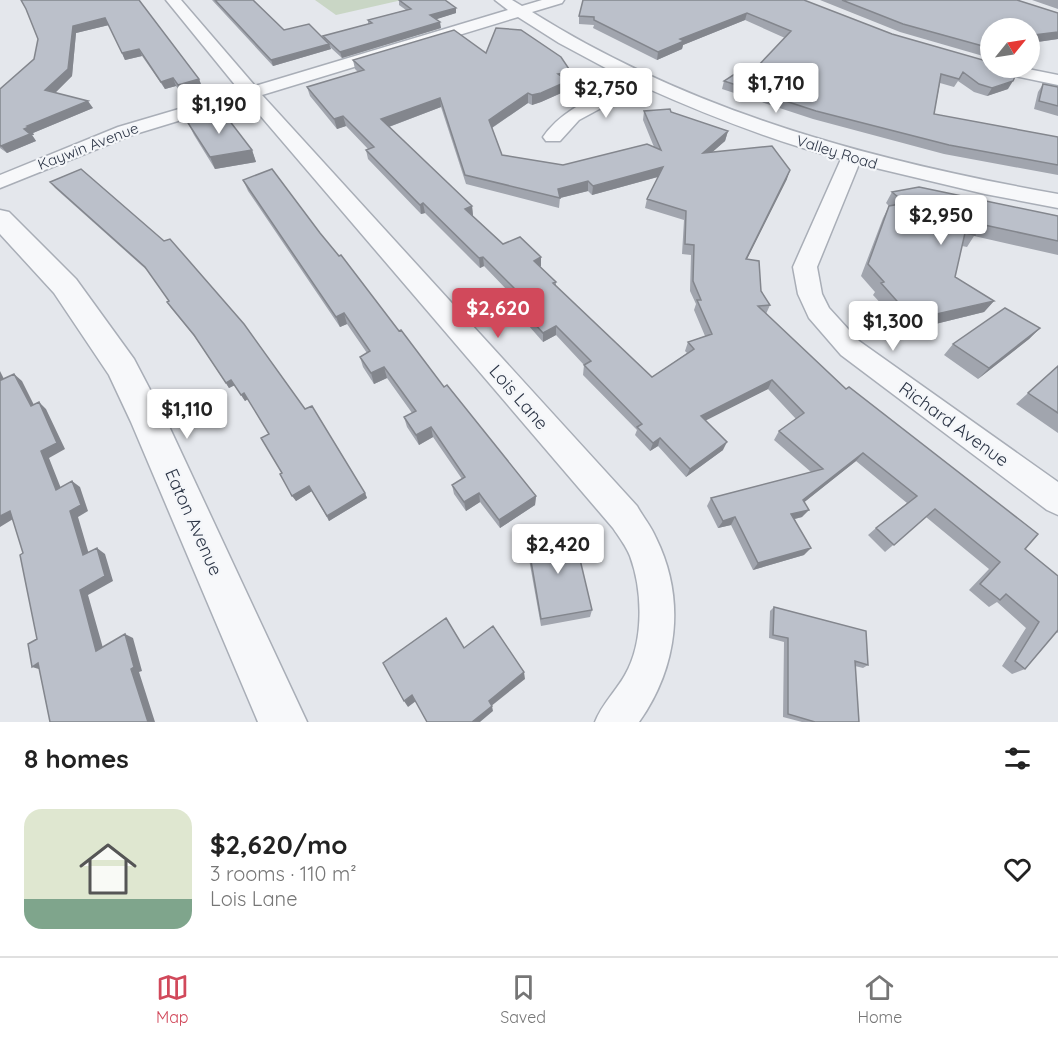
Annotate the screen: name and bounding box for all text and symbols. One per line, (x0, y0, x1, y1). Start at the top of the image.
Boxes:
north arrow (980, 18, 1040, 78)
map controls (980, 18, 1040, 78)
pin: $1,710 (727, 63, 825, 114)
pin: $2,750 (557, 68, 655, 119)
text: $1,710 (747, 70, 805, 95)
text: $2,750 (574, 75, 638, 100)
pin: $1,190 (170, 84, 268, 135)
text: $1,190 (191, 91, 247, 116)
street label: Kaywin Avenue (35, 118, 141, 174)
street label: Valley Road (794, 131, 880, 173)
pin: $2,950 (892, 195, 990, 246)
text: $2,950 (909, 202, 973, 227)
pin: $2,620 (449, 288, 547, 339)
text: $2,620 (466, 295, 530, 320)
pin: $1,300 (844, 301, 942, 352)
text: $1,300 (863, 308, 923, 333)
street label: Lois Lane (484, 360, 554, 434)
street label: Richard Avenue (895, 376, 1013, 472)
pin: $1,110 (138, 389, 236, 440)
text: $1,110 (161, 396, 213, 421)
street label: Eaton Avenue (160, 465, 228, 579)
pin: $2,420 (509, 524, 607, 575)
text: $2,420 (526, 531, 590, 556)
text: 8 homes (24, 742, 129, 775)
icon: filters (1001, 742, 1034, 775)
text: $2,620/mo (210, 828, 348, 861)
icon: home (72, 833, 144, 905)
icon: heart (1001, 853, 1034, 886)
text: 3 rooms · 110 m² (210, 861, 357, 886)
text: Lois Lane (210, 886, 297, 911)
tab: Map (156, 971, 189, 1027)
tab: Saved (500, 971, 546, 1027)
tab: Home (857, 971, 902, 1027)

